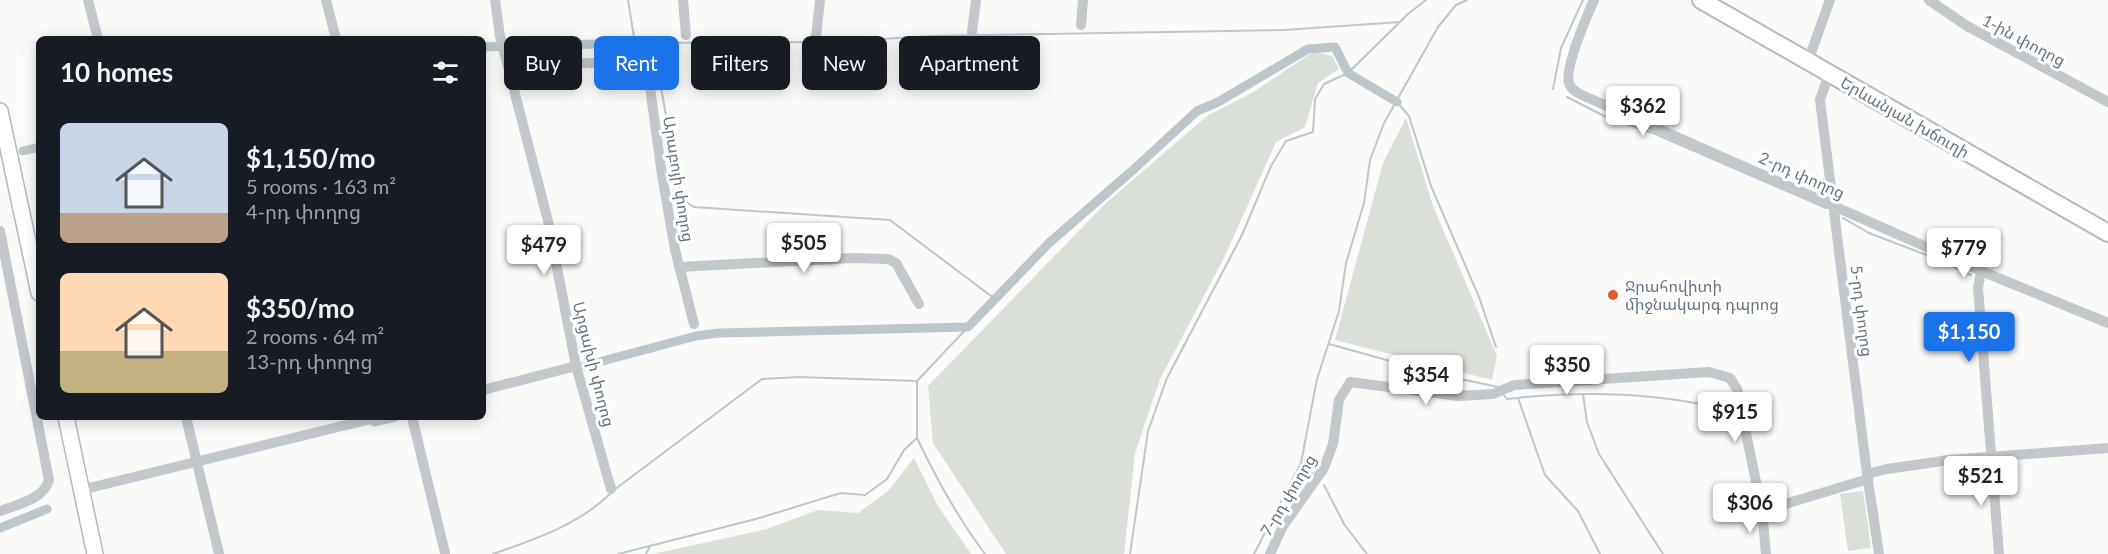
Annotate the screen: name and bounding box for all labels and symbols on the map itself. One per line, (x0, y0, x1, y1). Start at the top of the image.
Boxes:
street label: 1-ին փողոց (1979, 10, 2069, 70)
street label: Երևանյան խճուղի (1837, 72, 1973, 162)
pin: $362 (1607, 86, 1679, 137)
street label: Արաբոյի փողոց (659, 115, 699, 243)
street label: 2-րդ փողոց (1756, 147, 1848, 203)
pin: $505 (768, 223, 840, 274)
pin: $479 (508, 225, 580, 276)
pin: $779 (1928, 228, 2000, 279)
street label: 5-րդ փողոց (1846, 264, 1878, 358)
place label: Ջրահովիտի միջնակարգ դպրոց (1625, 276, 1779, 314)
marker: Ջրահովիտի միջնակարգ դպրոց (1606, 288, 1620, 302)
street label: Արցախի փողոց (569, 299, 619, 429)
pin: $1,150 (1920, 312, 2018, 363)
pin: $350 (1531, 345, 1603, 396)
pin: $354 (1390, 355, 1462, 406)
pin: $915 (1699, 392, 1771, 443)
street label: 7-րդ փողոց (1256, 450, 1320, 540)
pin: $521 (1945, 456, 2017, 507)
pin: $306 (1714, 483, 1786, 534)

